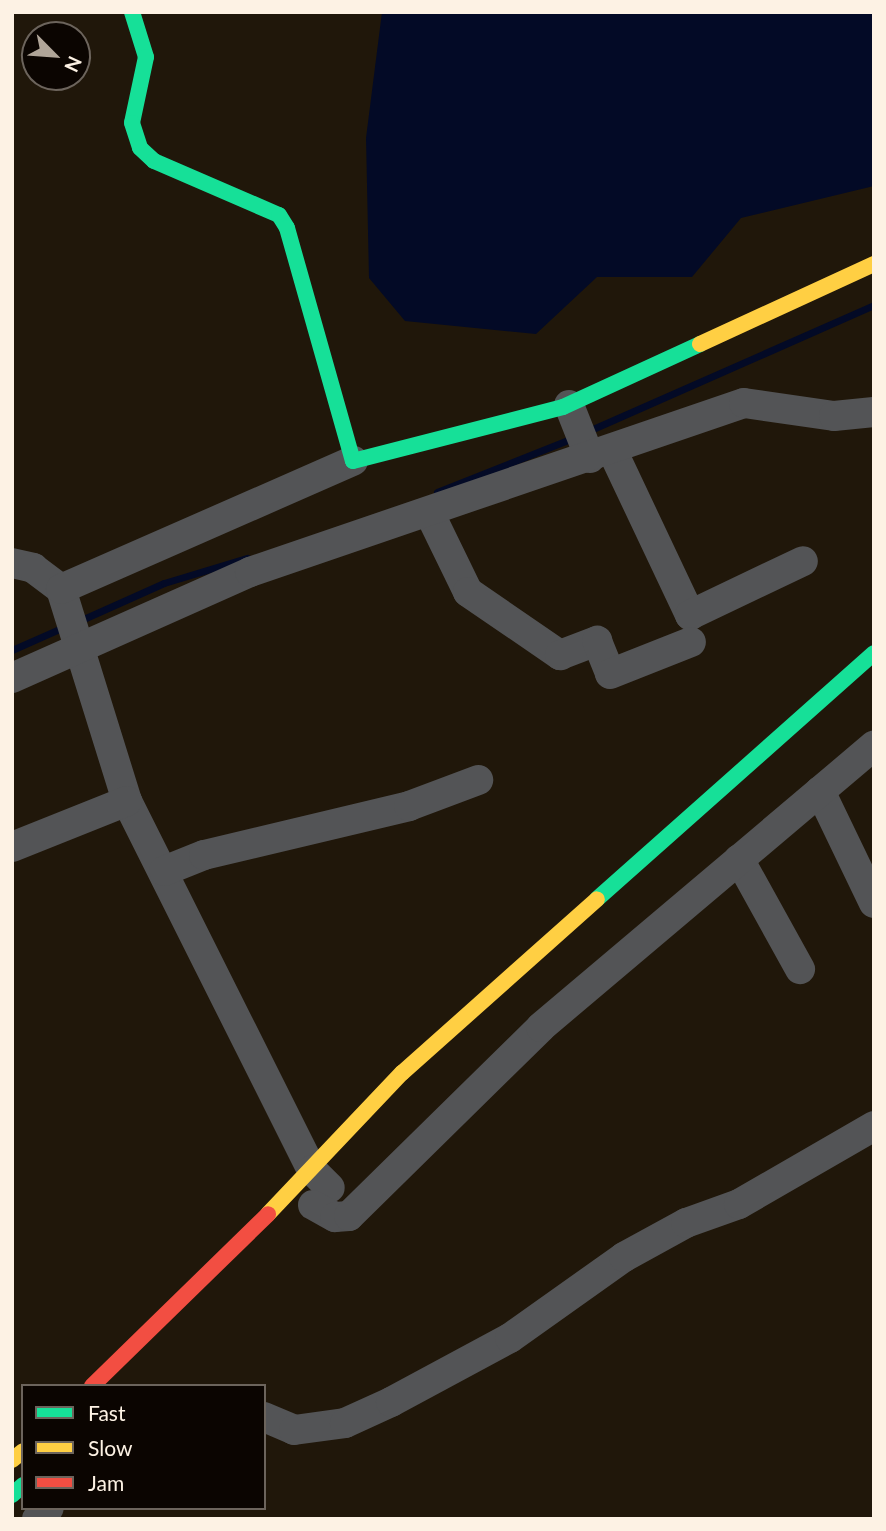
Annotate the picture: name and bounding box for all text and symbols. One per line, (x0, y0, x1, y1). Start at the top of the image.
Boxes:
north arrow (21, 21, 91, 91)
text: N (60, 53, 87, 76)
legend (21, 1384, 266, 1510)
text: Fast (88, 1400, 125, 1425)
text: Slow (88, 1435, 132, 1460)
text: Jam (88, 1470, 124, 1495)

